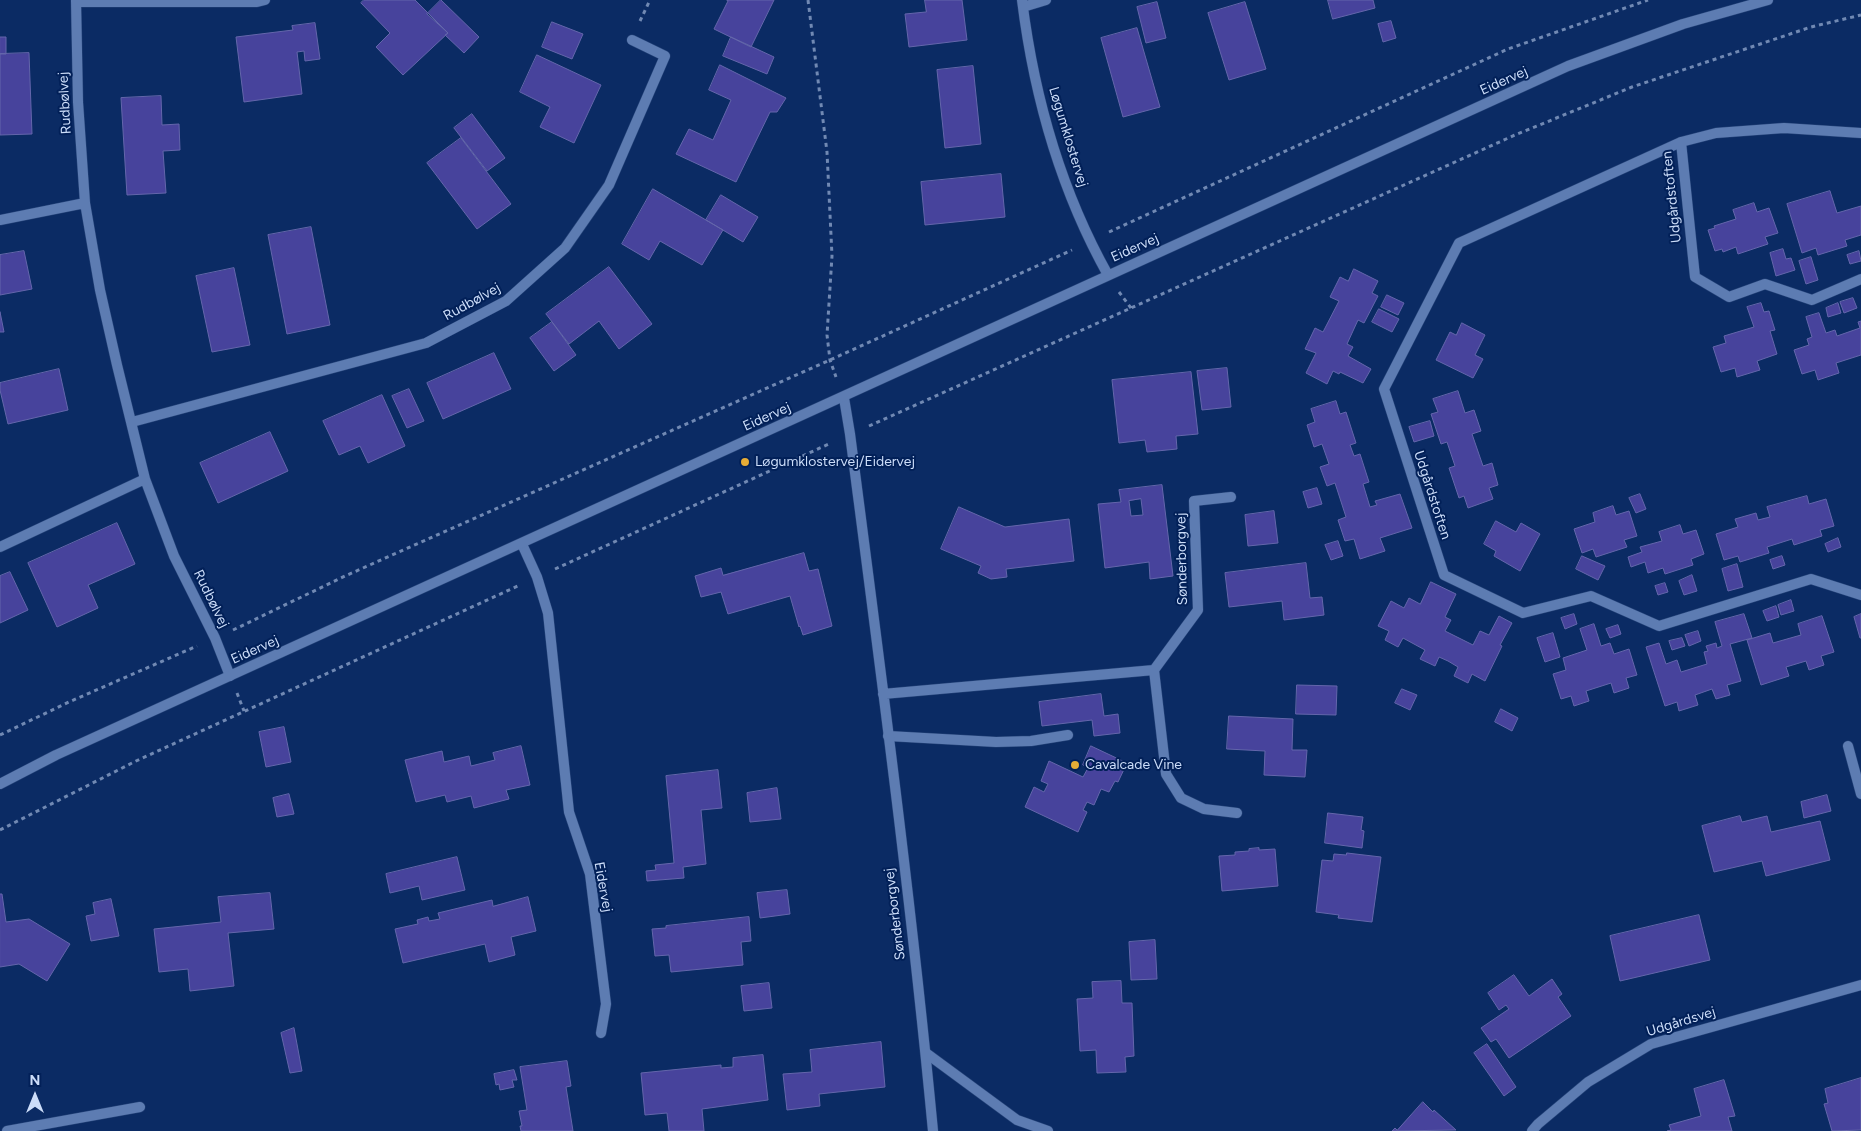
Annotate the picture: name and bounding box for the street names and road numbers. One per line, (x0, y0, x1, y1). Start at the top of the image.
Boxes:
street label: Eidervej (1477, 63, 1531, 99)
street label: Rudbølvej (55, 71, 75, 135)
street label: Løgumklostervej (1045, 85, 1091, 189)
street label: Udgårdstoften (1659, 150, 1685, 244)
street label: Eidervej (1108, 230, 1162, 266)
street label: Rudbølvej (441, 279, 503, 325)
street label: Eidervej (740, 399, 794, 435)
street label: Udgårdstoften (1410, 449, 1454, 541)
street label: Sønderborgvej (1173, 512, 1191, 606)
street label: Rudbølvej (190, 567, 232, 631)
street label: Eidervej (228, 632, 282, 668)
street label: Eidervej (590, 861, 616, 913)
street label: Sønderborgvej (881, 867, 909, 961)
street label: Udgårdsvej (1644, 1004, 1718, 1040)

